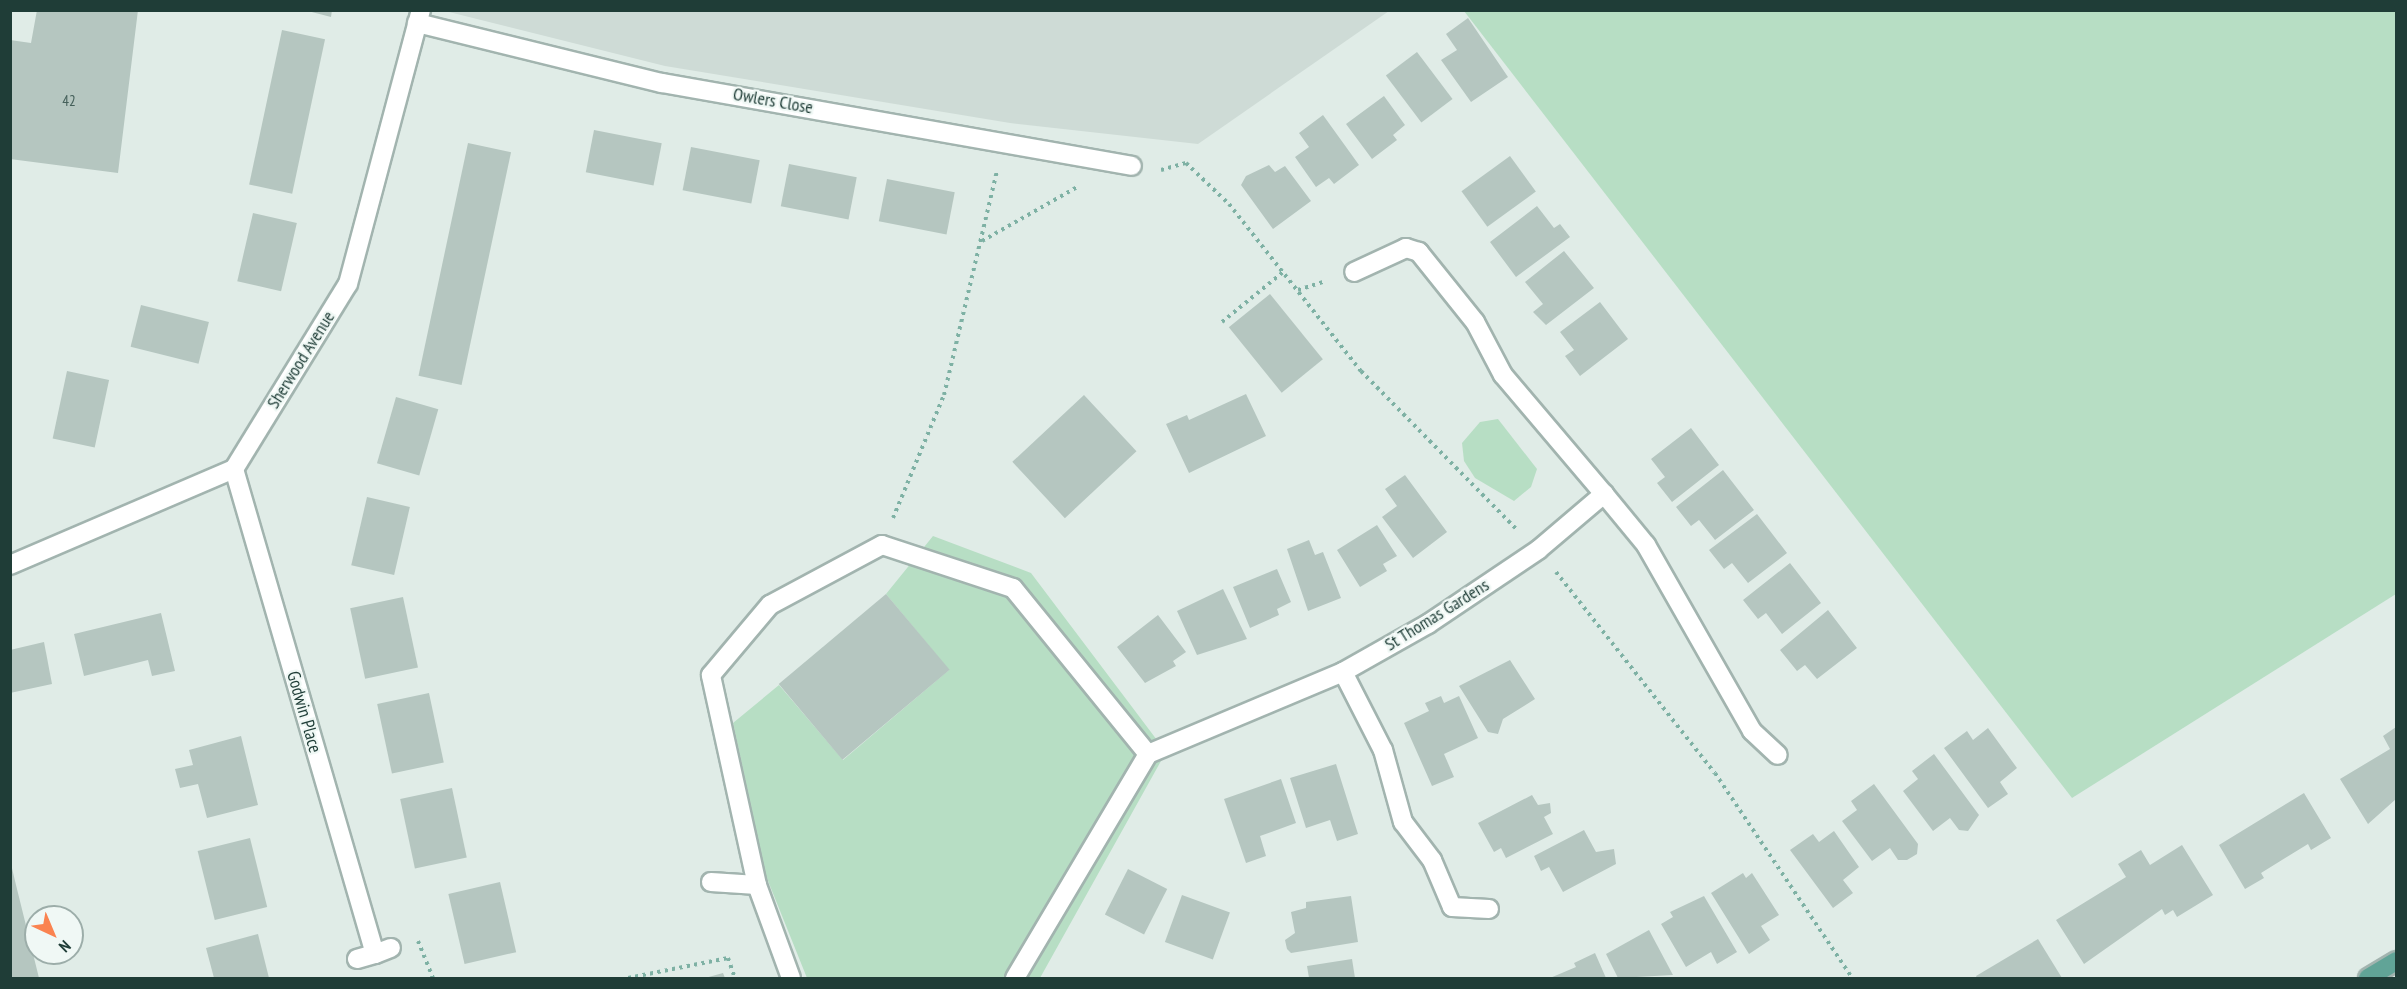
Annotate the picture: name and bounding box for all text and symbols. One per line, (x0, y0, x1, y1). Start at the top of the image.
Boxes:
street label: Owlers Close (731, 83, 815, 119)
house number: 42 (62, 92, 76, 110)
street label: Sherwood Avenue (262, 307, 340, 413)
street label: St Thomas Gardens (1381, 574, 1493, 656)
street label: Godwin Place (282, 669, 326, 755)
north arrow (24, 905, 84, 965)
text: N (55, 936, 75, 957)

